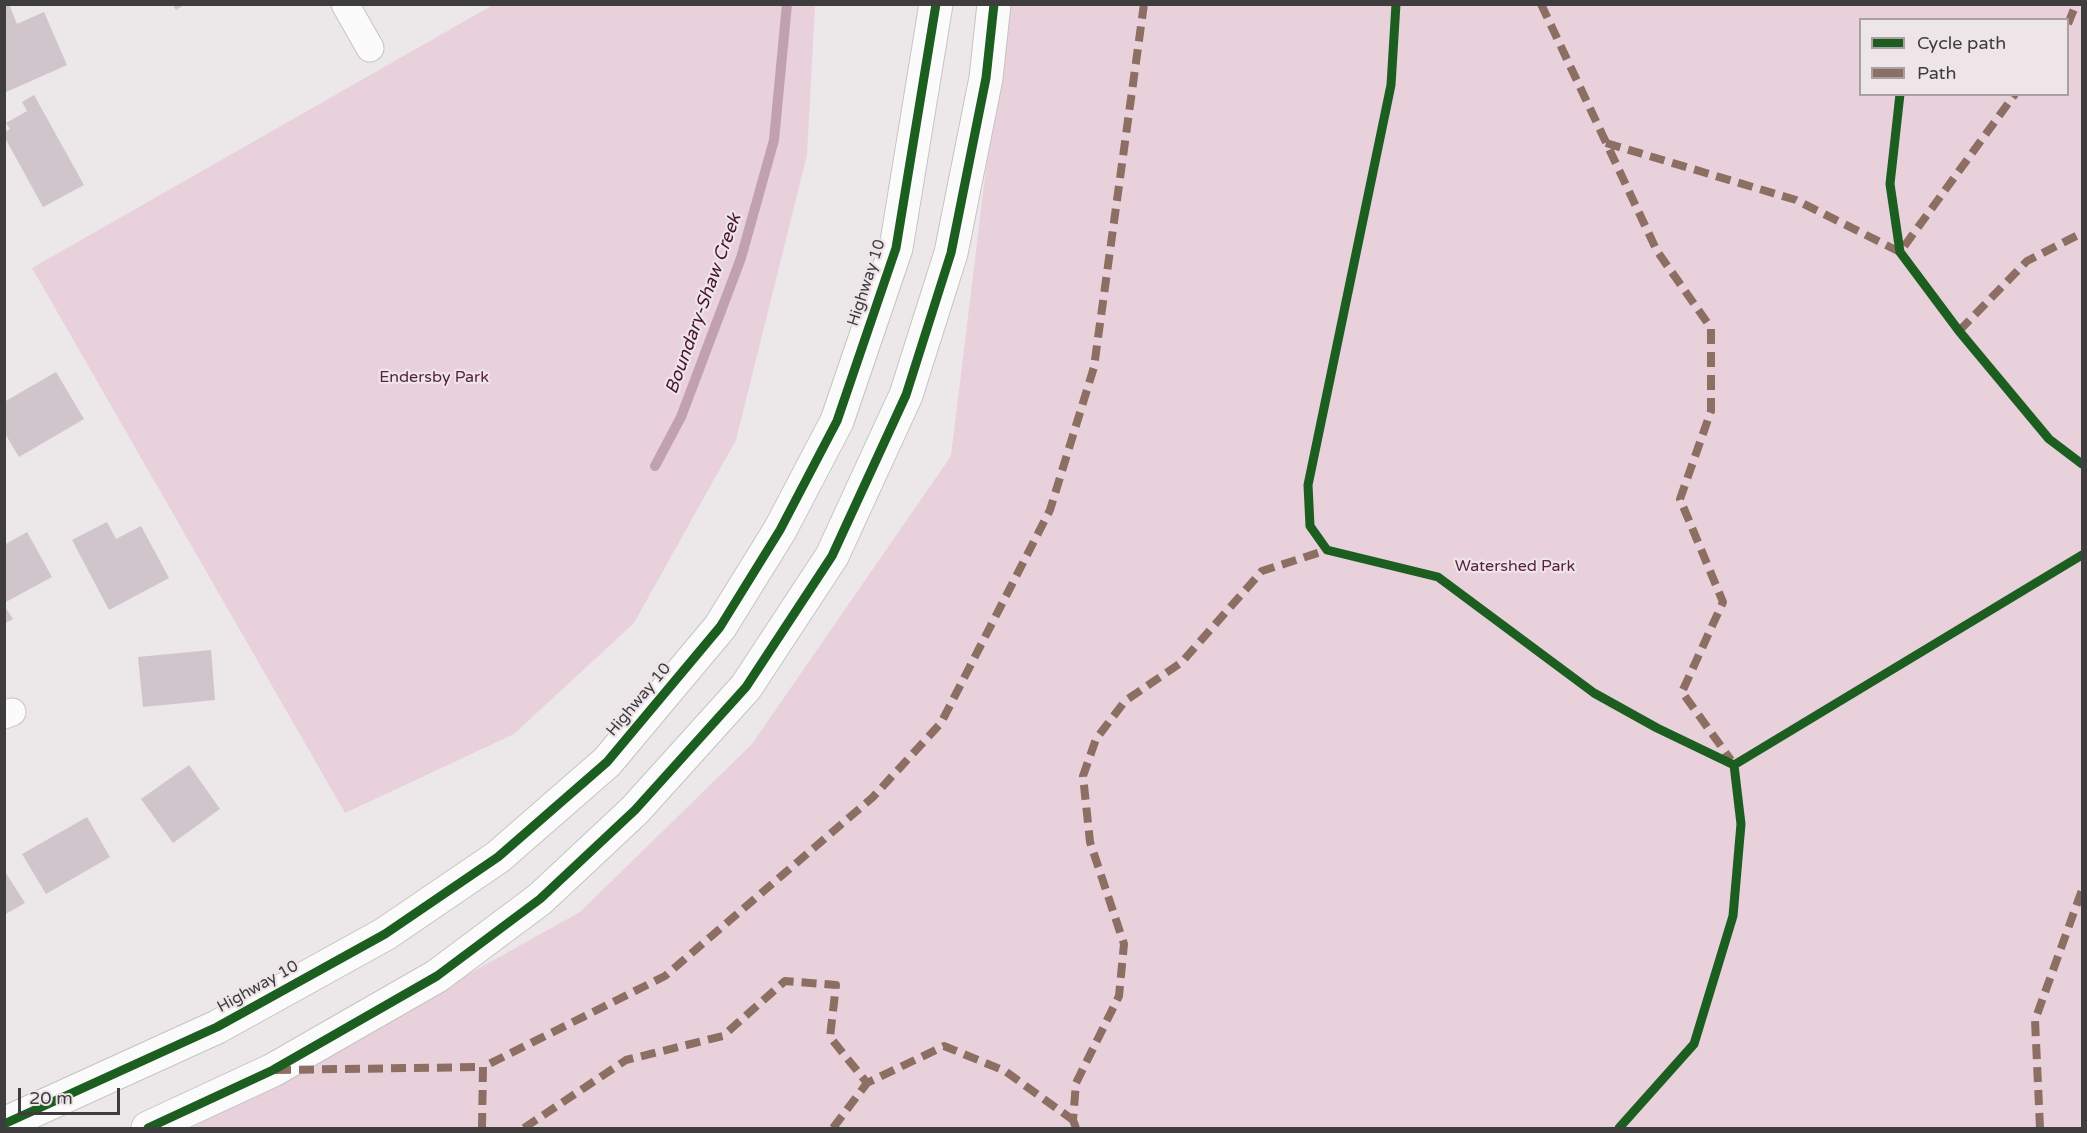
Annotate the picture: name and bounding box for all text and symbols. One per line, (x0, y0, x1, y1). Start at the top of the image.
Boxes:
legend (1859, 18, 2069, 96)
text: Cycle path (1917, 32, 2006, 54)
text: Path (1917, 62, 1956, 84)
water label: Boundary-Shaw Creek (661, 211, 747, 397)
street label: Highway 10 (844, 237, 890, 329)
park label: Endersby Park (379, 368, 489, 388)
park label: Watershed Park (1455, 557, 1575, 577)
street label: Highway 10 (603, 659, 675, 741)
street label: Highway 10 (214, 957, 302, 1017)
scale bar (21, 1076, 123, 1114)
text: 20 m (29, 1087, 73, 1109)

